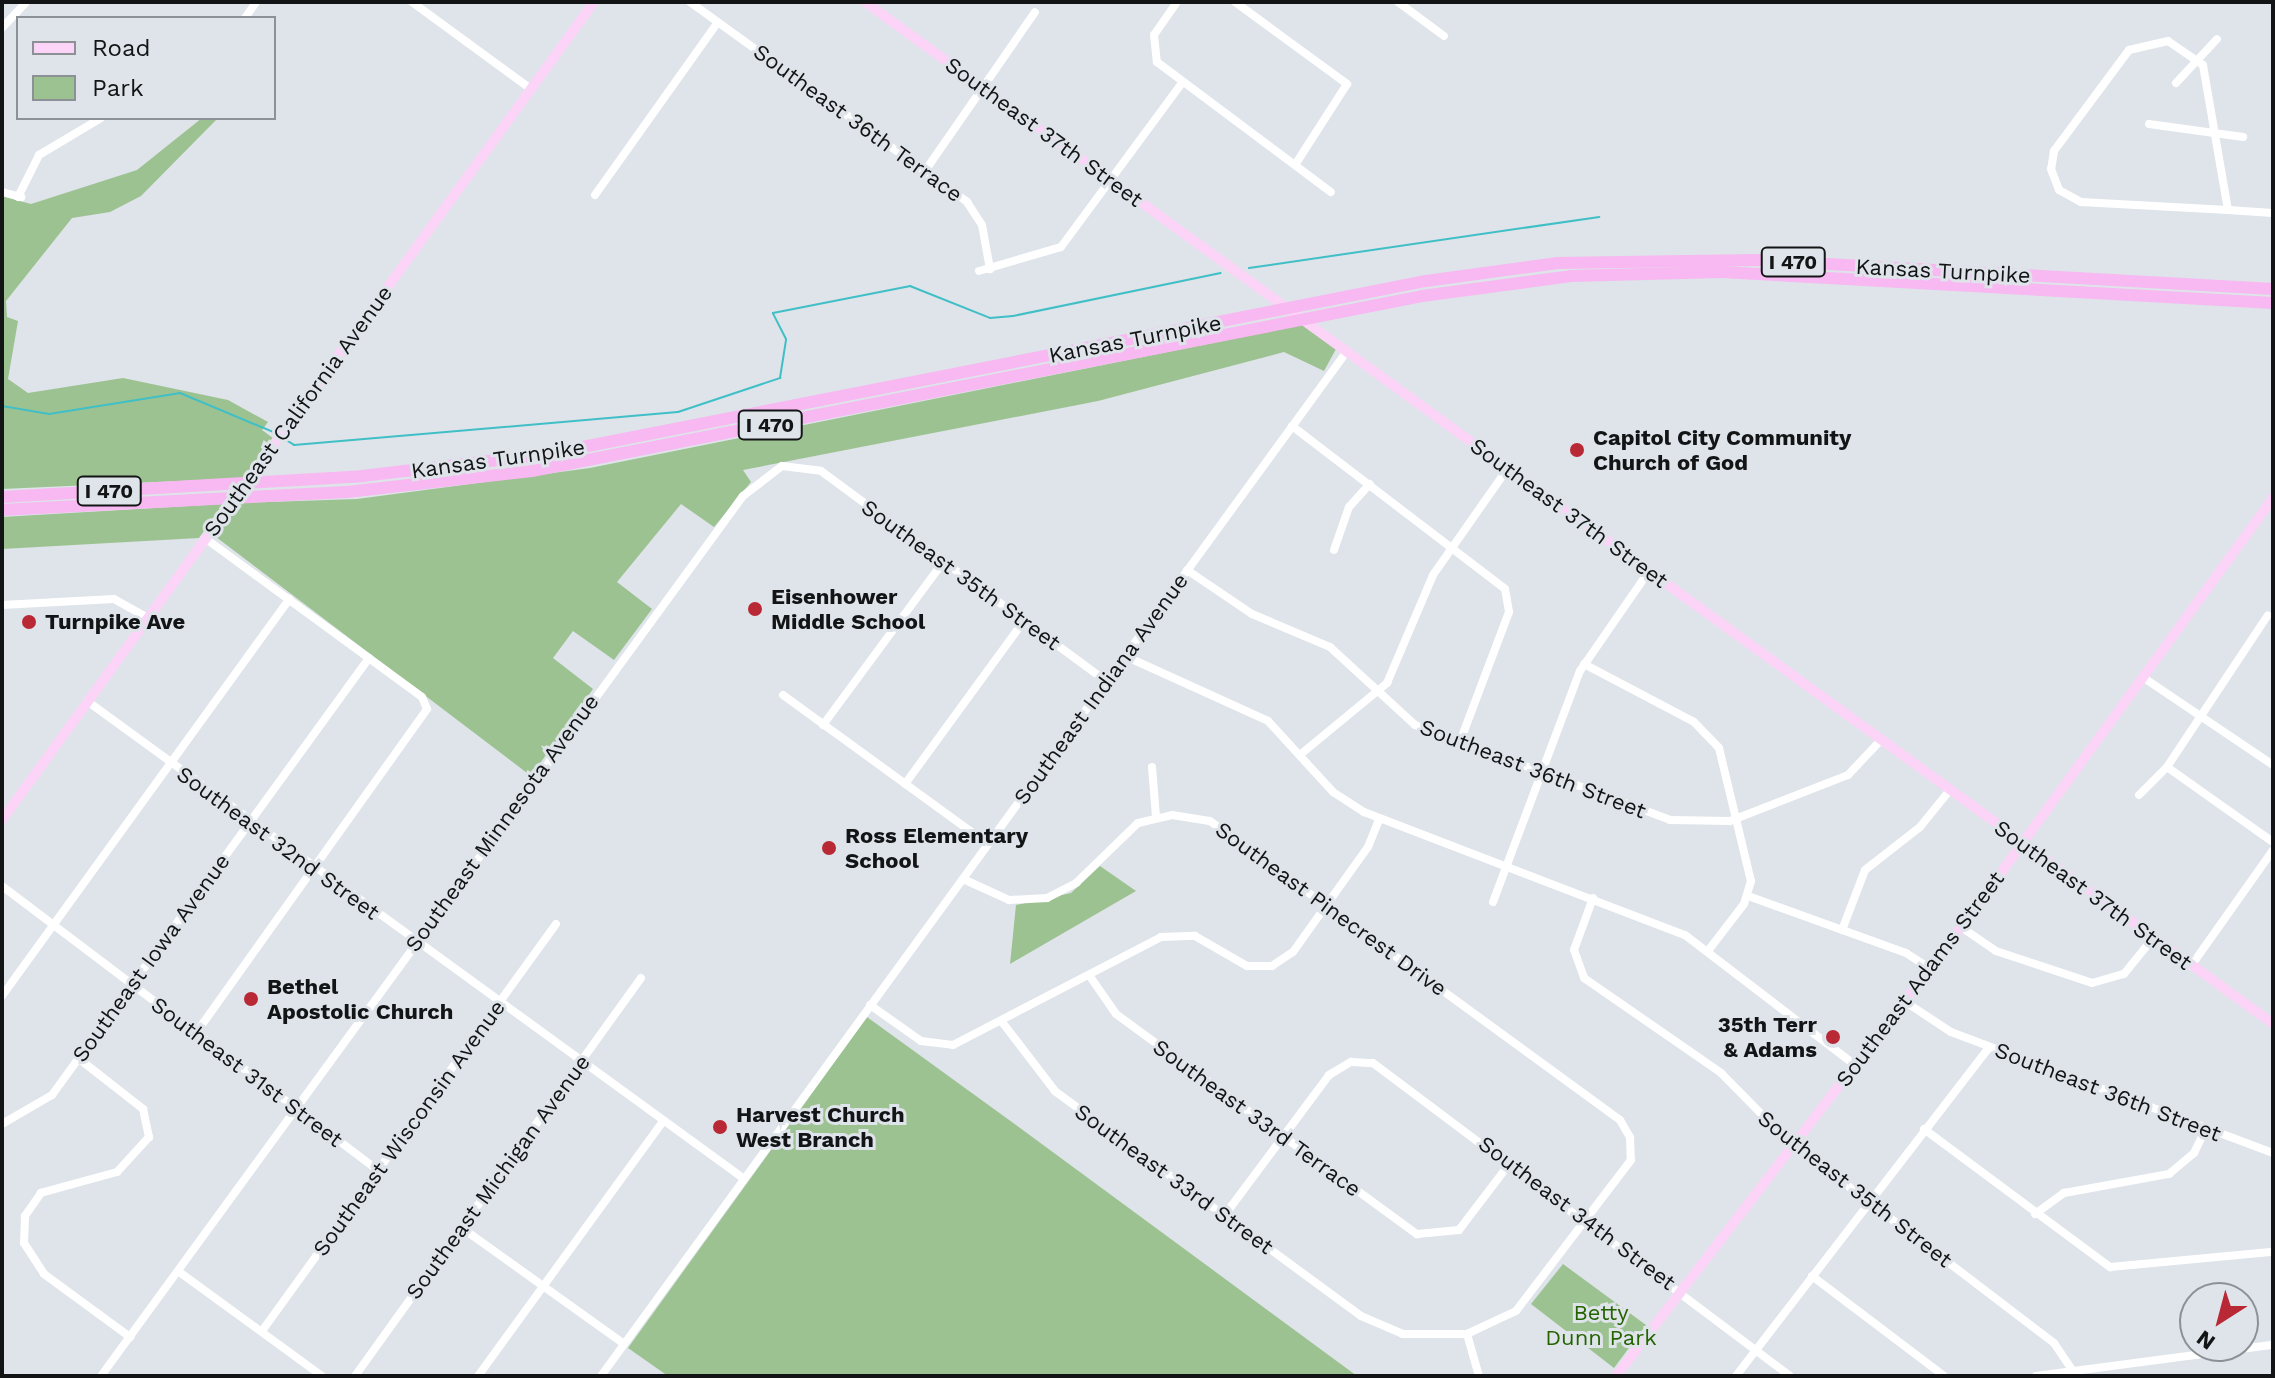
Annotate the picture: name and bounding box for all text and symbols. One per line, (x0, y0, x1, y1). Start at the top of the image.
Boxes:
legend (16, 16, 276, 120)
text: Road (92, 34, 151, 62)
street label: Southeast 36th Terrace (748, 38, 968, 208)
street label: Southeast 37th Street (940, 51, 1148, 213)
text: Park (92, 74, 144, 102)
road number: I 470 (1759, 246, 1827, 278)
street label: Kansas Turnpike (1855, 253, 2031, 289)
street label: Southeast California Avenue (198, 280, 398, 542)
street label: Kansas Turnpike (1046, 309, 1224, 369)
road number: I 470 (736, 409, 804, 441)
place label: Capitol City Community Church of God (1593, 424, 1852, 476)
street label: Southeast 37th Street (1465, 432, 1673, 594)
street label: Kansas Turnpike (409, 434, 587, 484)
marker: Capitol City Community Church of God (1568, 441, 1586, 459)
road number: I 470 (75, 475, 143, 507)
street label: Southeast 35th Street (856, 494, 1066, 656)
street label: Southeast Indiana Avenue (1008, 568, 1194, 810)
place label: Eisenhower Middle School (771, 583, 925, 634)
marker: Eisenhower Middle School (746, 600, 764, 618)
place label: Turnpike Ave (45, 609, 186, 635)
marker: Turnpike Ave (20, 613, 38, 631)
street label: Southeast Minnesota Avenue (399, 688, 605, 958)
street label: Southeast 36th Street (1416, 714, 1650, 824)
street label: Southeast 32nd Street (172, 761, 384, 925)
street label: Southeast 37th Street (1989, 814, 2197, 976)
street label: Southeast Pinecrest Drive (1210, 816, 1452, 1002)
place label: Ross Elementary School (845, 822, 1028, 874)
marker: Ross Elementary School (820, 839, 838, 857)
street label: Southeast Iowa Avenue (66, 848, 236, 1068)
street label: Southeast Adams Street (1830, 866, 2010, 1092)
place label: Bethel Apostolic Church (267, 973, 453, 1024)
marker: Bethel Apostolic Church (242, 990, 260, 1008)
street label: Southeast 31st Street (146, 991, 348, 1153)
street label: Southeast Wisconsin Avenue (307, 994, 511, 1262)
place label: 35th Terr & Adams (1717, 1011, 1817, 1062)
marker: 35th Terr & Adams (1824, 1028, 1842, 1046)
street label: Southeast 33rd Terrace (1148, 1033, 1366, 1203)
street label: Southeast 36th Street (1991, 1037, 2225, 1147)
street label: Southeast Michigan Avenue (400, 1049, 596, 1305)
street label: Southeast 33rd Street (1070, 1098, 1278, 1260)
place label: Harvest Church West Branch (736, 1101, 905, 1152)
street label: Southeast 35th Street (1753, 1105, 1957, 1273)
marker: Harvest Church West Branch (711, 1118, 729, 1136)
street label: Southeast 34th Street (1473, 1130, 1681, 1296)
north arrow (2179, 1282, 2259, 1362)
park label: Betty Dunn Park (1545, 1299, 1657, 1350)
text: N (2192, 1325, 2220, 1355)

